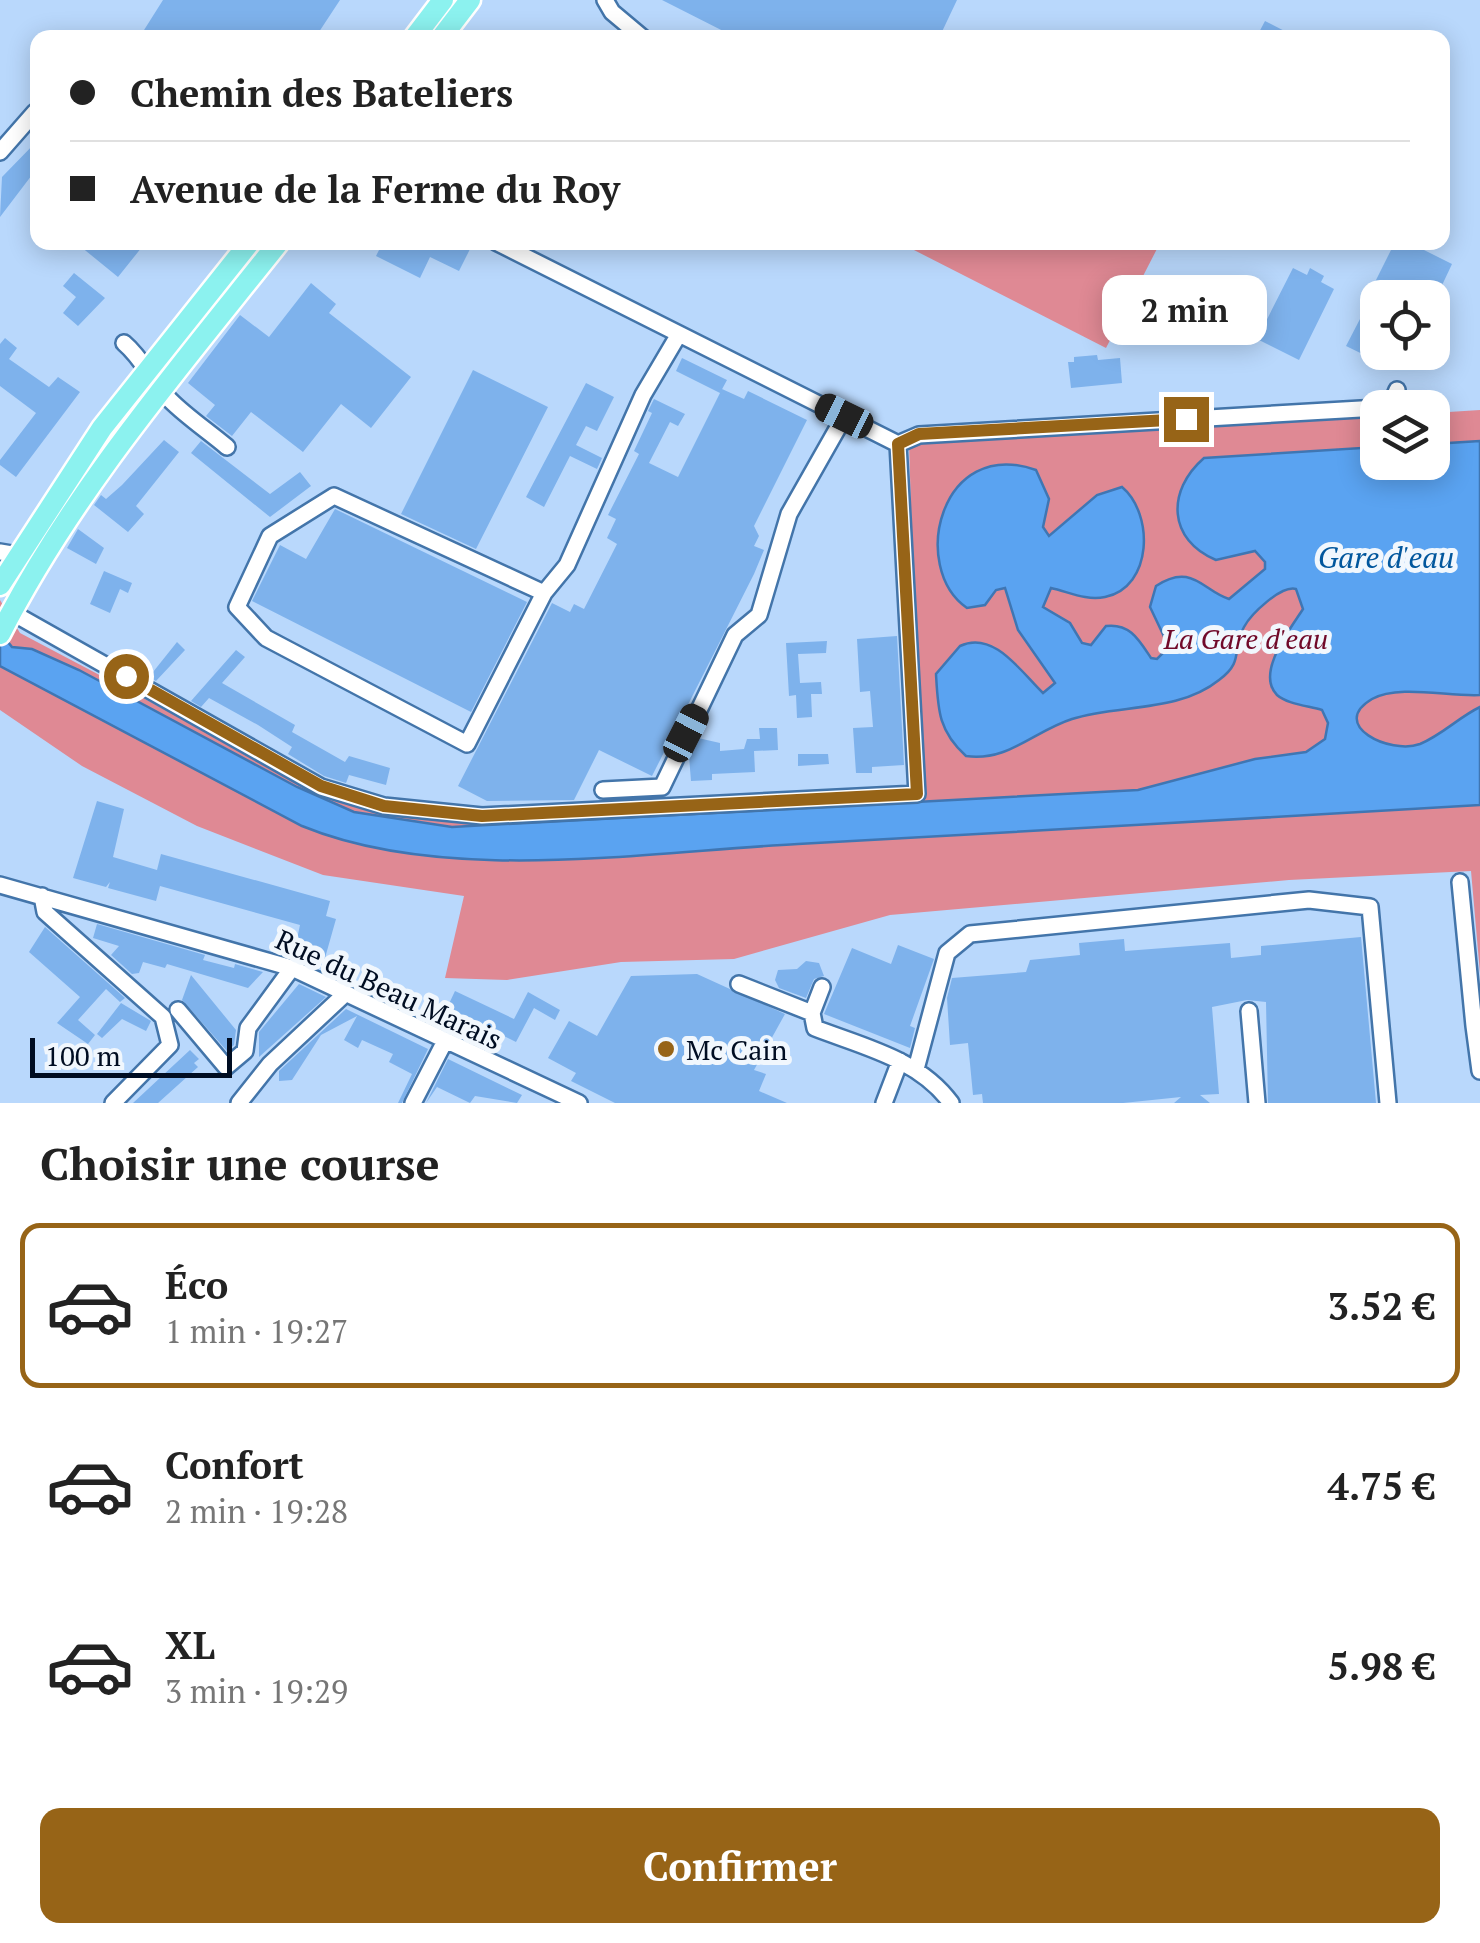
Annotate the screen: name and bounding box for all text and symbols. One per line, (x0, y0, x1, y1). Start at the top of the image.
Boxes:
text: Chemin des Bateliers (130, 68, 513, 118)
text: Avenue de la Ferme du Roy (130, 164, 620, 214)
callout: 2 min (1104, 274, 1268, 344)
map controls (1360, 280, 1450, 480)
button: locate (1360, 280, 1450, 370)
text: 2 min (1141, 289, 1228, 331)
car (810, 389, 878, 443)
button: layers (1360, 390, 1450, 480)
route end (1164, 397, 1209, 442)
water label: Gare d'eau (1318, 537, 1454, 577)
park label: La Gare d'eau (1163, 620, 1328, 657)
route start (104, 654, 149, 699)
car (659, 699, 713, 767)
street label: Rue du Beau Marais (270, 920, 508, 1058)
place label: Mc Cain (686, 1031, 788, 1068)
scale bar (30, 1033, 232, 1078)
text: 100 m (45, 1037, 121, 1074)
marker: Mc Cain (655, 1038, 677, 1060)
text: Choisir une course (40, 1133, 440, 1193)
text: Éco (165, 1260, 228, 1310)
icon: car (45, 1261, 135, 1351)
text: 3.52 € (1328, 1281, 1435, 1331)
text: 1 min · 19:27 (165, 1310, 348, 1352)
text: Confort (165, 1440, 304, 1490)
icon: car (45, 1441, 135, 1531)
text: 4.75 € (1328, 1461, 1435, 1511)
text: 2 min · 19:28 (165, 1490, 348, 1532)
text: XL (165, 1620, 215, 1670)
icon: car (45, 1621, 135, 1711)
text: 5.98 € (1328, 1641, 1435, 1691)
text: 3 min · 19:29 (165, 1670, 348, 1712)
button: Confirmer (40, 1808, 1440, 1923)

